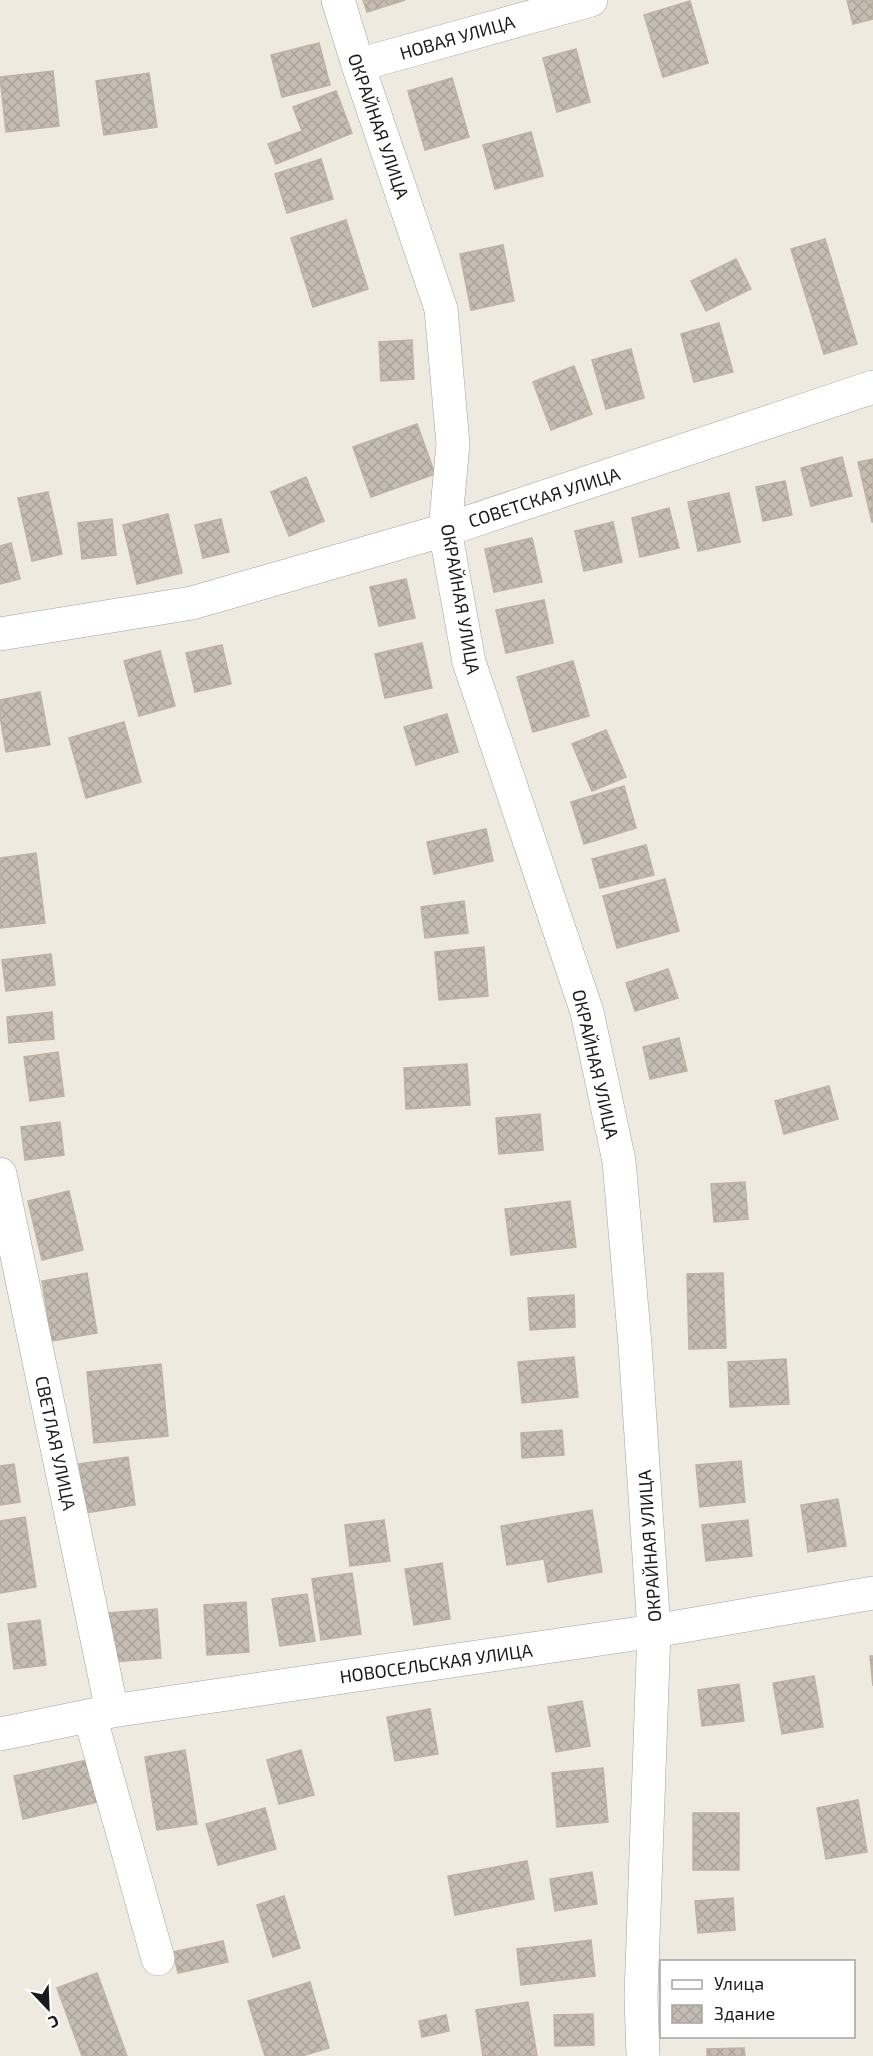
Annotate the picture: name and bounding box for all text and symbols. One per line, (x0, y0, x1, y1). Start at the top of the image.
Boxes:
street label: НОВАЯ УЛИЦА (397, 10, 518, 64)
street label: ОКРАЙНАЯ УЛИЦА (344, 50, 414, 202)
street label: СОВЕТСКАЯ УЛИЦА (465, 462, 623, 532)
street label: ОКРАЙНАЯ УЛИЦА (437, 522, 485, 677)
street label: ОКРАЙНАЯ УЛИЦА (568, 987, 624, 1142)
street label: СВЕТЛАЯ УЛИЦА (31, 1374, 81, 1513)
street label: ОКРАЙНАЯ УЛИЦА (633, 1468, 665, 1623)
street label: НОВОСЕЛЬСКАЯ УЛИЦА (338, 1638, 535, 1687)
legend (660, 1960, 855, 2038)
text: Улица (714, 1972, 764, 1994)
north arrow (18, 1978, 78, 2038)
text: Здание (714, 2002, 775, 2024)
text: С (46, 2012, 62, 2033)

